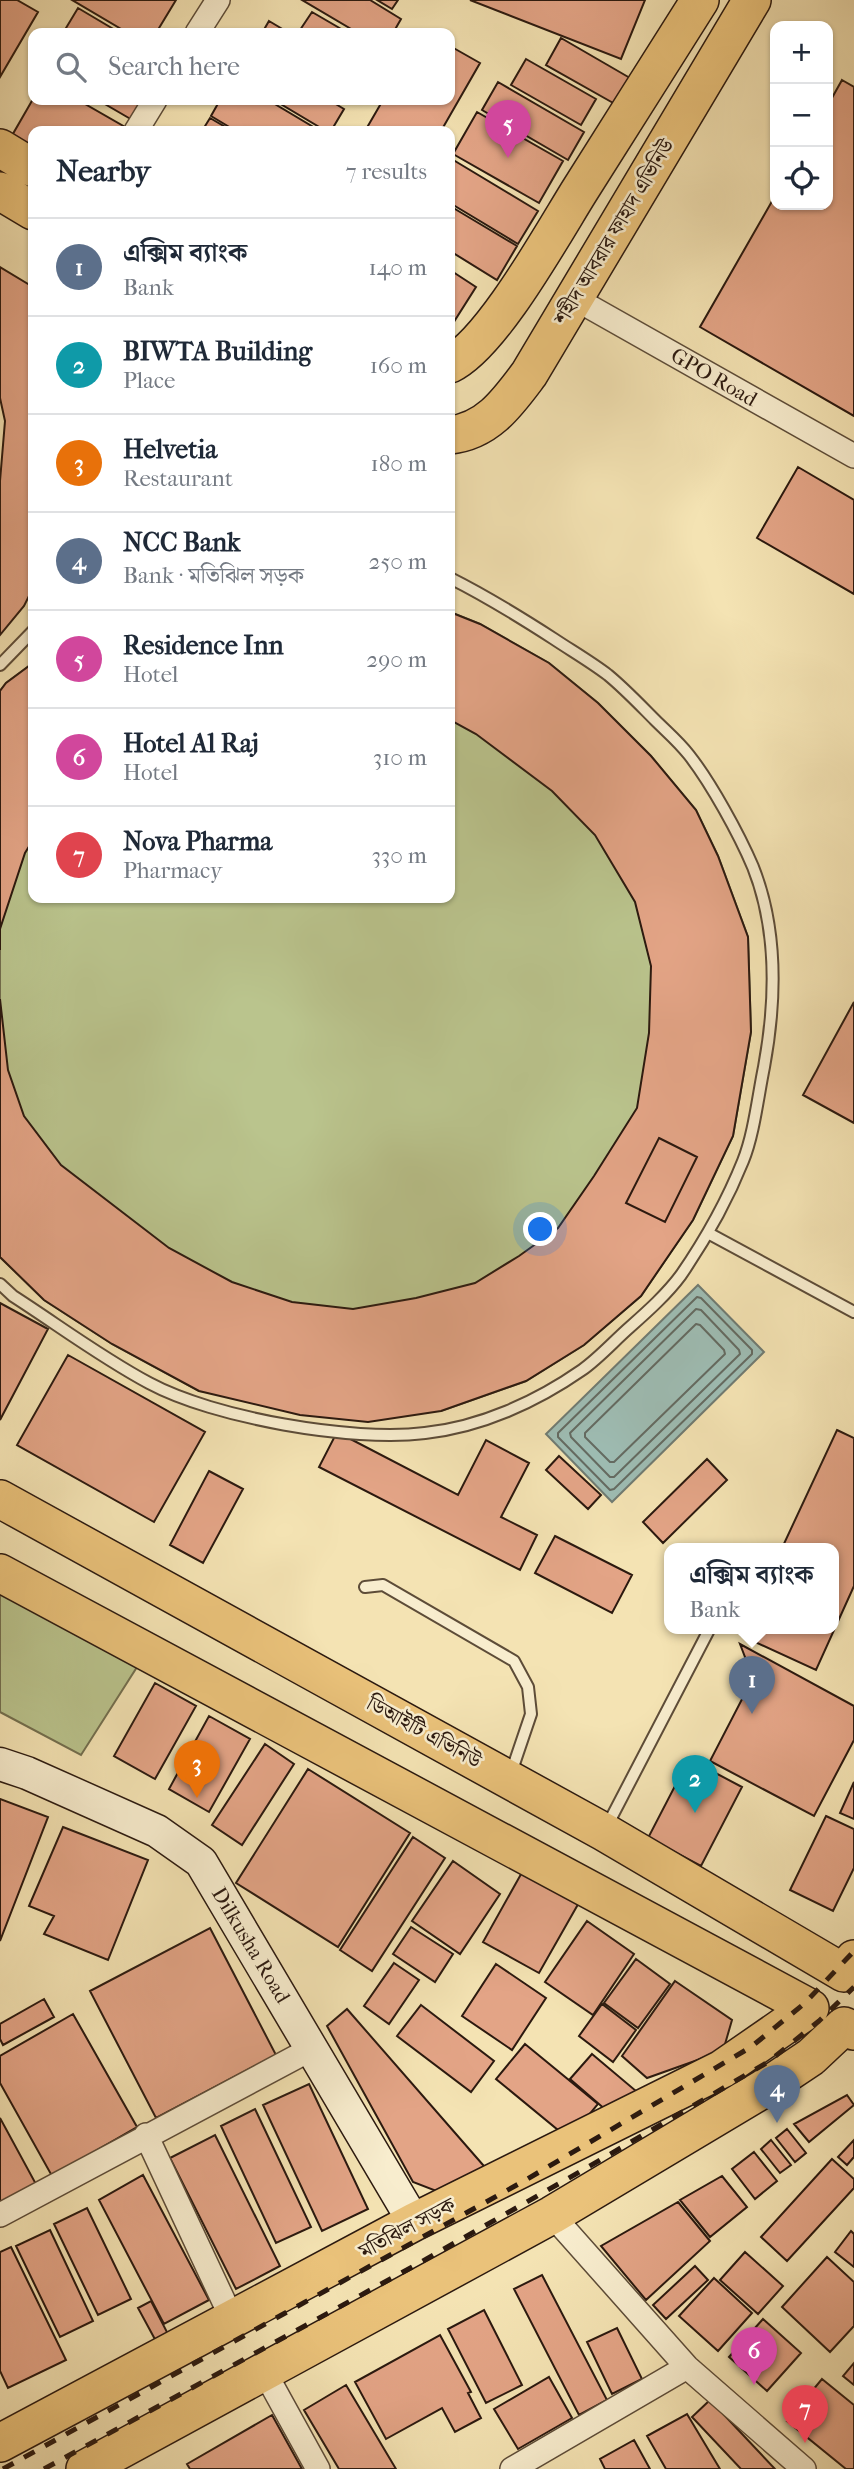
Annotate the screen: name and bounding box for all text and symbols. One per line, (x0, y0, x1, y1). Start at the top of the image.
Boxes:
map controls (770, 21, 833, 210)
button: + (770, 21, 833, 84)
search box (28, 28, 455, 105)
icon: search (52, 48, 90, 86)
text: Search here (108, 51, 240, 82)
button: − (770, 84, 833, 147)
pin: 5 (485, 100, 531, 158)
street label: শহীদ আবরার ফাহাদ এভিনিউ (548, 133, 679, 330)
button: locate (770, 147, 833, 210)
text: Nearby (56, 154, 151, 189)
text: 7 results (346, 158, 427, 185)
text: এক্সিম ব্যাংক (123, 237, 247, 268)
text: 1 (75, 254, 83, 281)
text: 140 m (368, 254, 427, 281)
text: Bank (123, 274, 174, 301)
text: BIWTA Building (123, 336, 312, 367)
street label: GPO Road (667, 343, 762, 412)
text: 2 (73, 352, 85, 379)
text: 160 m (370, 352, 427, 379)
text: Place (123, 367, 175, 394)
text: Helvetia (123, 434, 217, 465)
text: 3 (74, 450, 84, 477)
text: 180 m (370, 450, 427, 477)
text: Restaurant (123, 465, 233, 492)
text: NCC Bank (123, 527, 240, 558)
text: 4 (72, 548, 86, 575)
text: 250 m (369, 548, 427, 575)
text: Bank · মতিঝিল সড়ক (123, 562, 304, 589)
text: Residence Inn (123, 630, 284, 661)
text: 5 (74, 646, 84, 673)
text: 290 m (366, 646, 427, 673)
text: Hotel (123, 661, 178, 688)
text: Hotel Al Raj (123, 728, 259, 759)
text: 6 (73, 744, 85, 771)
text: 310 m (373, 744, 427, 771)
text: Hotel (123, 759, 178, 786)
text: Nova Pharma (123, 826, 272, 857)
text: 7 (73, 842, 85, 869)
text: 330 m (371, 842, 427, 869)
text: Pharmacy (123, 857, 222, 884)
your location (523, 1212, 557, 1246)
popup (664, 1543, 839, 1634)
text: এক্সিম ব্যাংক (689, 1559, 814, 1590)
text: Bank (689, 1596, 740, 1623)
pin: 1 (729, 1656, 775, 1714)
street label: ডিআইটি এভিনিউ (362, 1689, 487, 1774)
pin: 3 (174, 1740, 220, 1798)
pin: 2 (672, 1755, 718, 1813)
street label: Dilkusha Road (207, 1883, 295, 2008)
pin: 4 (754, 2065, 800, 2123)
street label: মতিঝিল সড়ক (354, 2192, 460, 2264)
pin: 6 (731, 2327, 777, 2385)
pin: 7 (782, 2385, 828, 2443)

